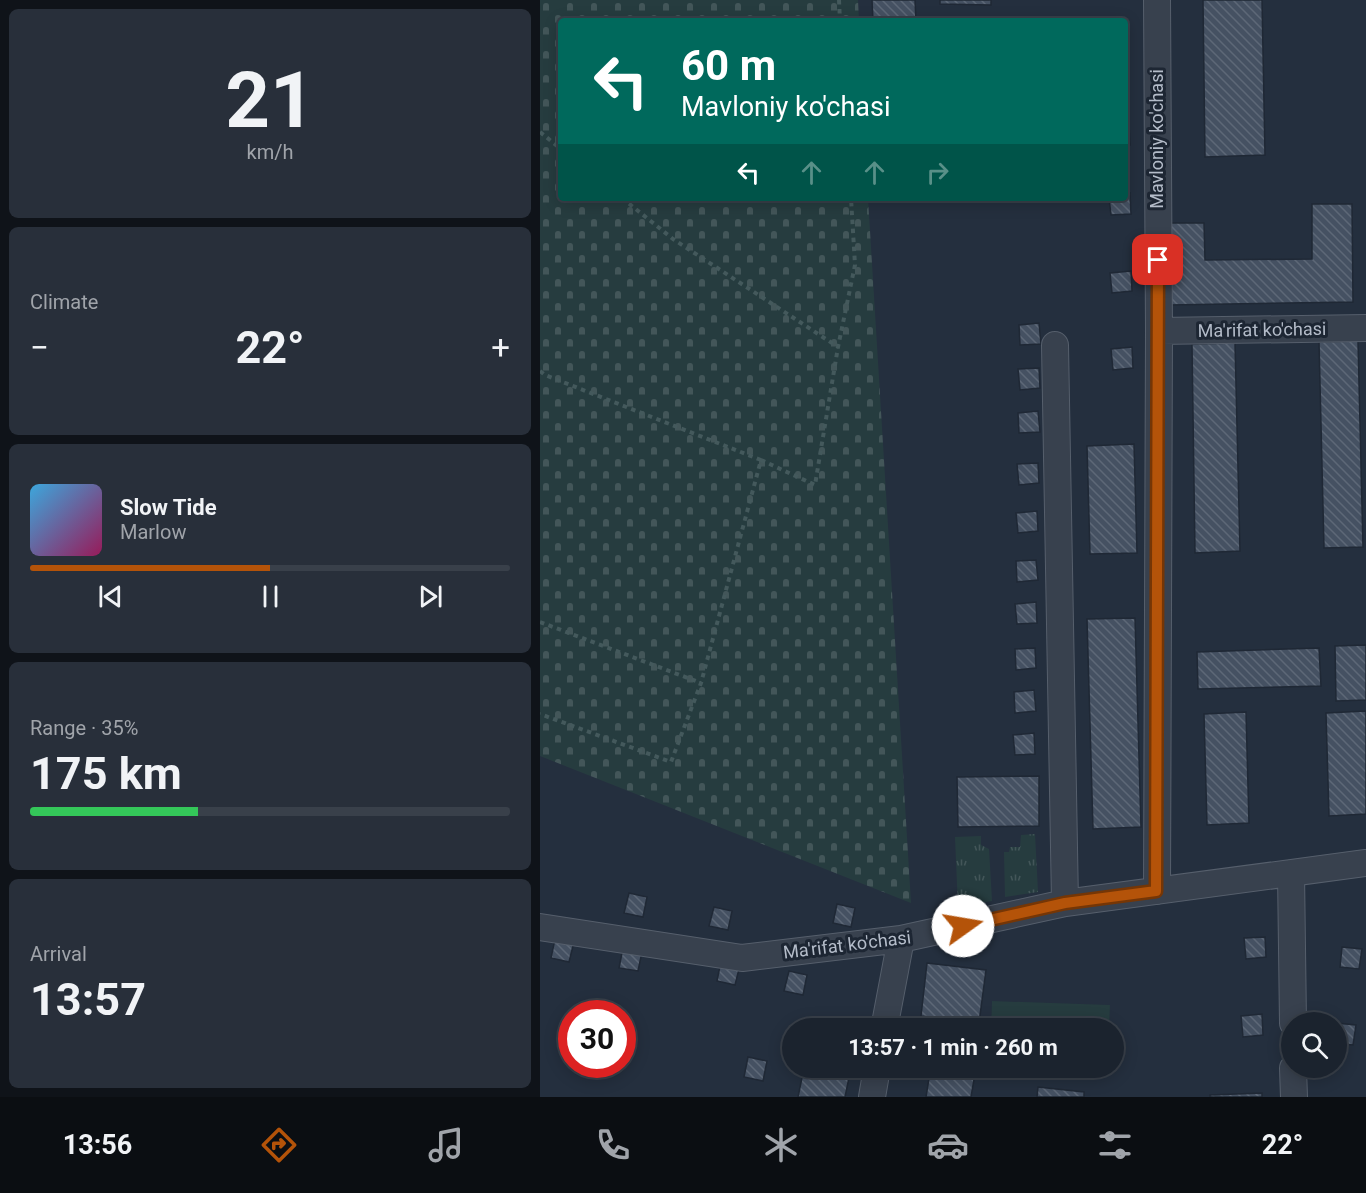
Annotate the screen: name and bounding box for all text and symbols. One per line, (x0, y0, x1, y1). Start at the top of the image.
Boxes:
text: 60 m (681, 41, 776, 90)
icon: left (582, 42, 660, 120)
text: 21 (225, 55, 315, 146)
street label: Mavloniy ko'chasi (1146, 69, 1167, 209)
text: Mavloniy ko'chasi (681, 91, 890, 123)
text: km/h (247, 140, 293, 164)
icon: left (732, 156, 765, 189)
icon: ahead (795, 156, 828, 189)
icon: ahead (858, 156, 891, 189)
icon: right (921, 156, 954, 189)
pin (1132, 234, 1183, 285)
icon: arrive (1141, 243, 1174, 276)
text: Climate (30, 290, 98, 314)
street label: Ma'rifat ko'chasi (1198, 318, 1326, 341)
text: 22° (235, 321, 305, 374)
text: − (30, 328, 49, 367)
text: + (491, 328, 510, 367)
text: Slow Tide (120, 495, 217, 520)
text: Marlow (120, 520, 186, 544)
icon: previous (94, 580, 127, 613)
icon: pause (254, 580, 287, 613)
icon: next (414, 580, 447, 613)
text: Range · 35% (30, 716, 138, 740)
text: 175 km (30, 747, 182, 800)
position arrow (931, 894, 995, 958)
street label: Ma'rifat ko'chasi (782, 926, 912, 963)
text: Arrival (30, 942, 87, 966)
text: 13:57 (30, 973, 146, 1026)
speed limit sign: 30 (558, 1000, 636, 1078)
map controls (1281, 1012, 1347, 1078)
button: search (1281, 1012, 1347, 1078)
text: 13:57 · 1 min · 260 m (848, 1035, 1058, 1060)
icon: directions (258, 1124, 300, 1166)
icon: music (425, 1124, 467, 1166)
icon: phone (592, 1124, 634, 1166)
icon: climate (760, 1124, 802, 1166)
icon: car (927, 1124, 969, 1166)
icon: filters (1094, 1124, 1136, 1166)
text: 13:56 (63, 1129, 132, 1161)
text: 22° (1262, 1129, 1303, 1161)

